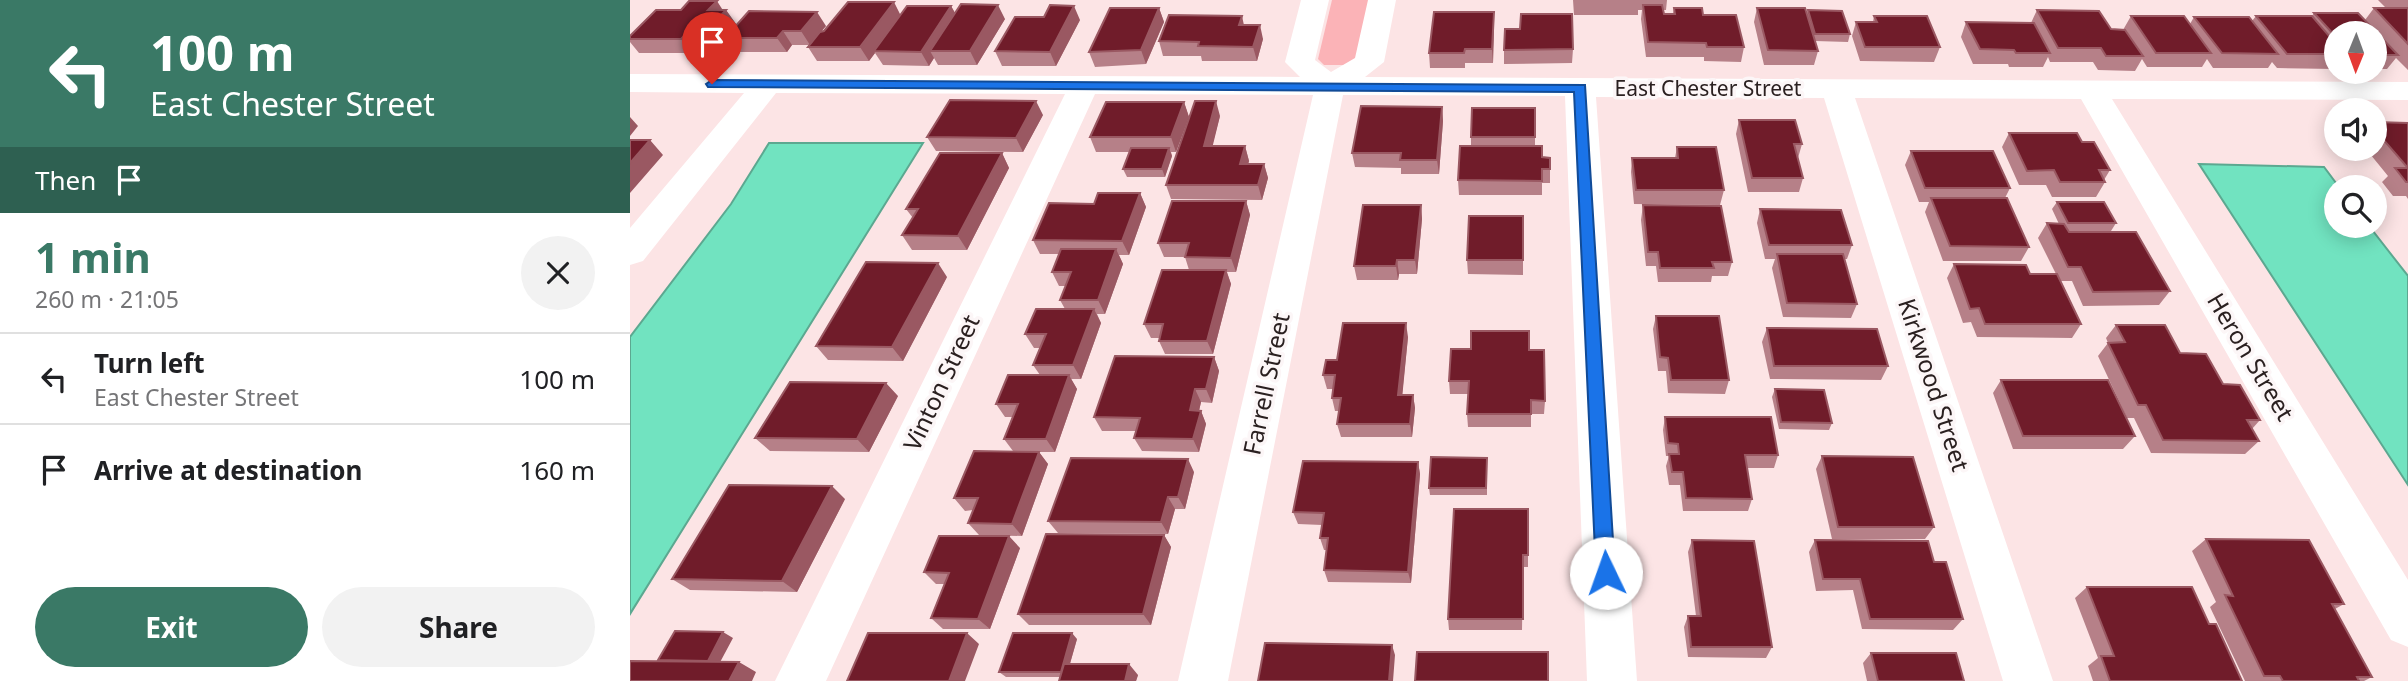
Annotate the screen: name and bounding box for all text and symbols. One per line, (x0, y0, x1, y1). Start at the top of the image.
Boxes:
pin (682, 12.0, 742, 84)
text: 100 m (150, 19, 295, 85)
north arrow (2324, 21, 2387, 84)
map controls (2324, 21, 2387, 238)
icon: arrive (693, 23, 731, 61)
icon: left (35, 28, 126, 119)
street label: East Chester Street (1615, 74, 1802, 102)
text: East Chester Street (150, 82, 435, 125)
button: sound (2324, 98, 2387, 161)
icon: arrive (110, 161, 148, 199)
text: Then (35, 162, 96, 198)
button: search (2324, 175, 2387, 238)
text: 1 min (35, 228, 151, 285)
button: close (521, 236, 595, 310)
text: 260 m · 21:05 (35, 283, 179, 315)
street label: Heron Street (2200, 286, 2303, 426)
street label: Kirkwood Street (1891, 294, 1978, 475)
street label: Vinton Street (895, 309, 987, 456)
street label: Farrell Street (1234, 309, 1297, 458)
text: Turn left (94, 345, 205, 381)
icon: left (35, 360, 73, 398)
text: 100 m (519, 361, 595, 397)
text: East Chester Street (94, 381, 299, 413)
icon: arrive (35, 451, 73, 489)
text: Arrive at destination (94, 452, 363, 488)
text: 160 m (519, 452, 595, 488)
position arrow (1569, 536, 1643, 610)
button: Exit (35, 587, 308, 667)
button: Share (322, 587, 595, 667)

